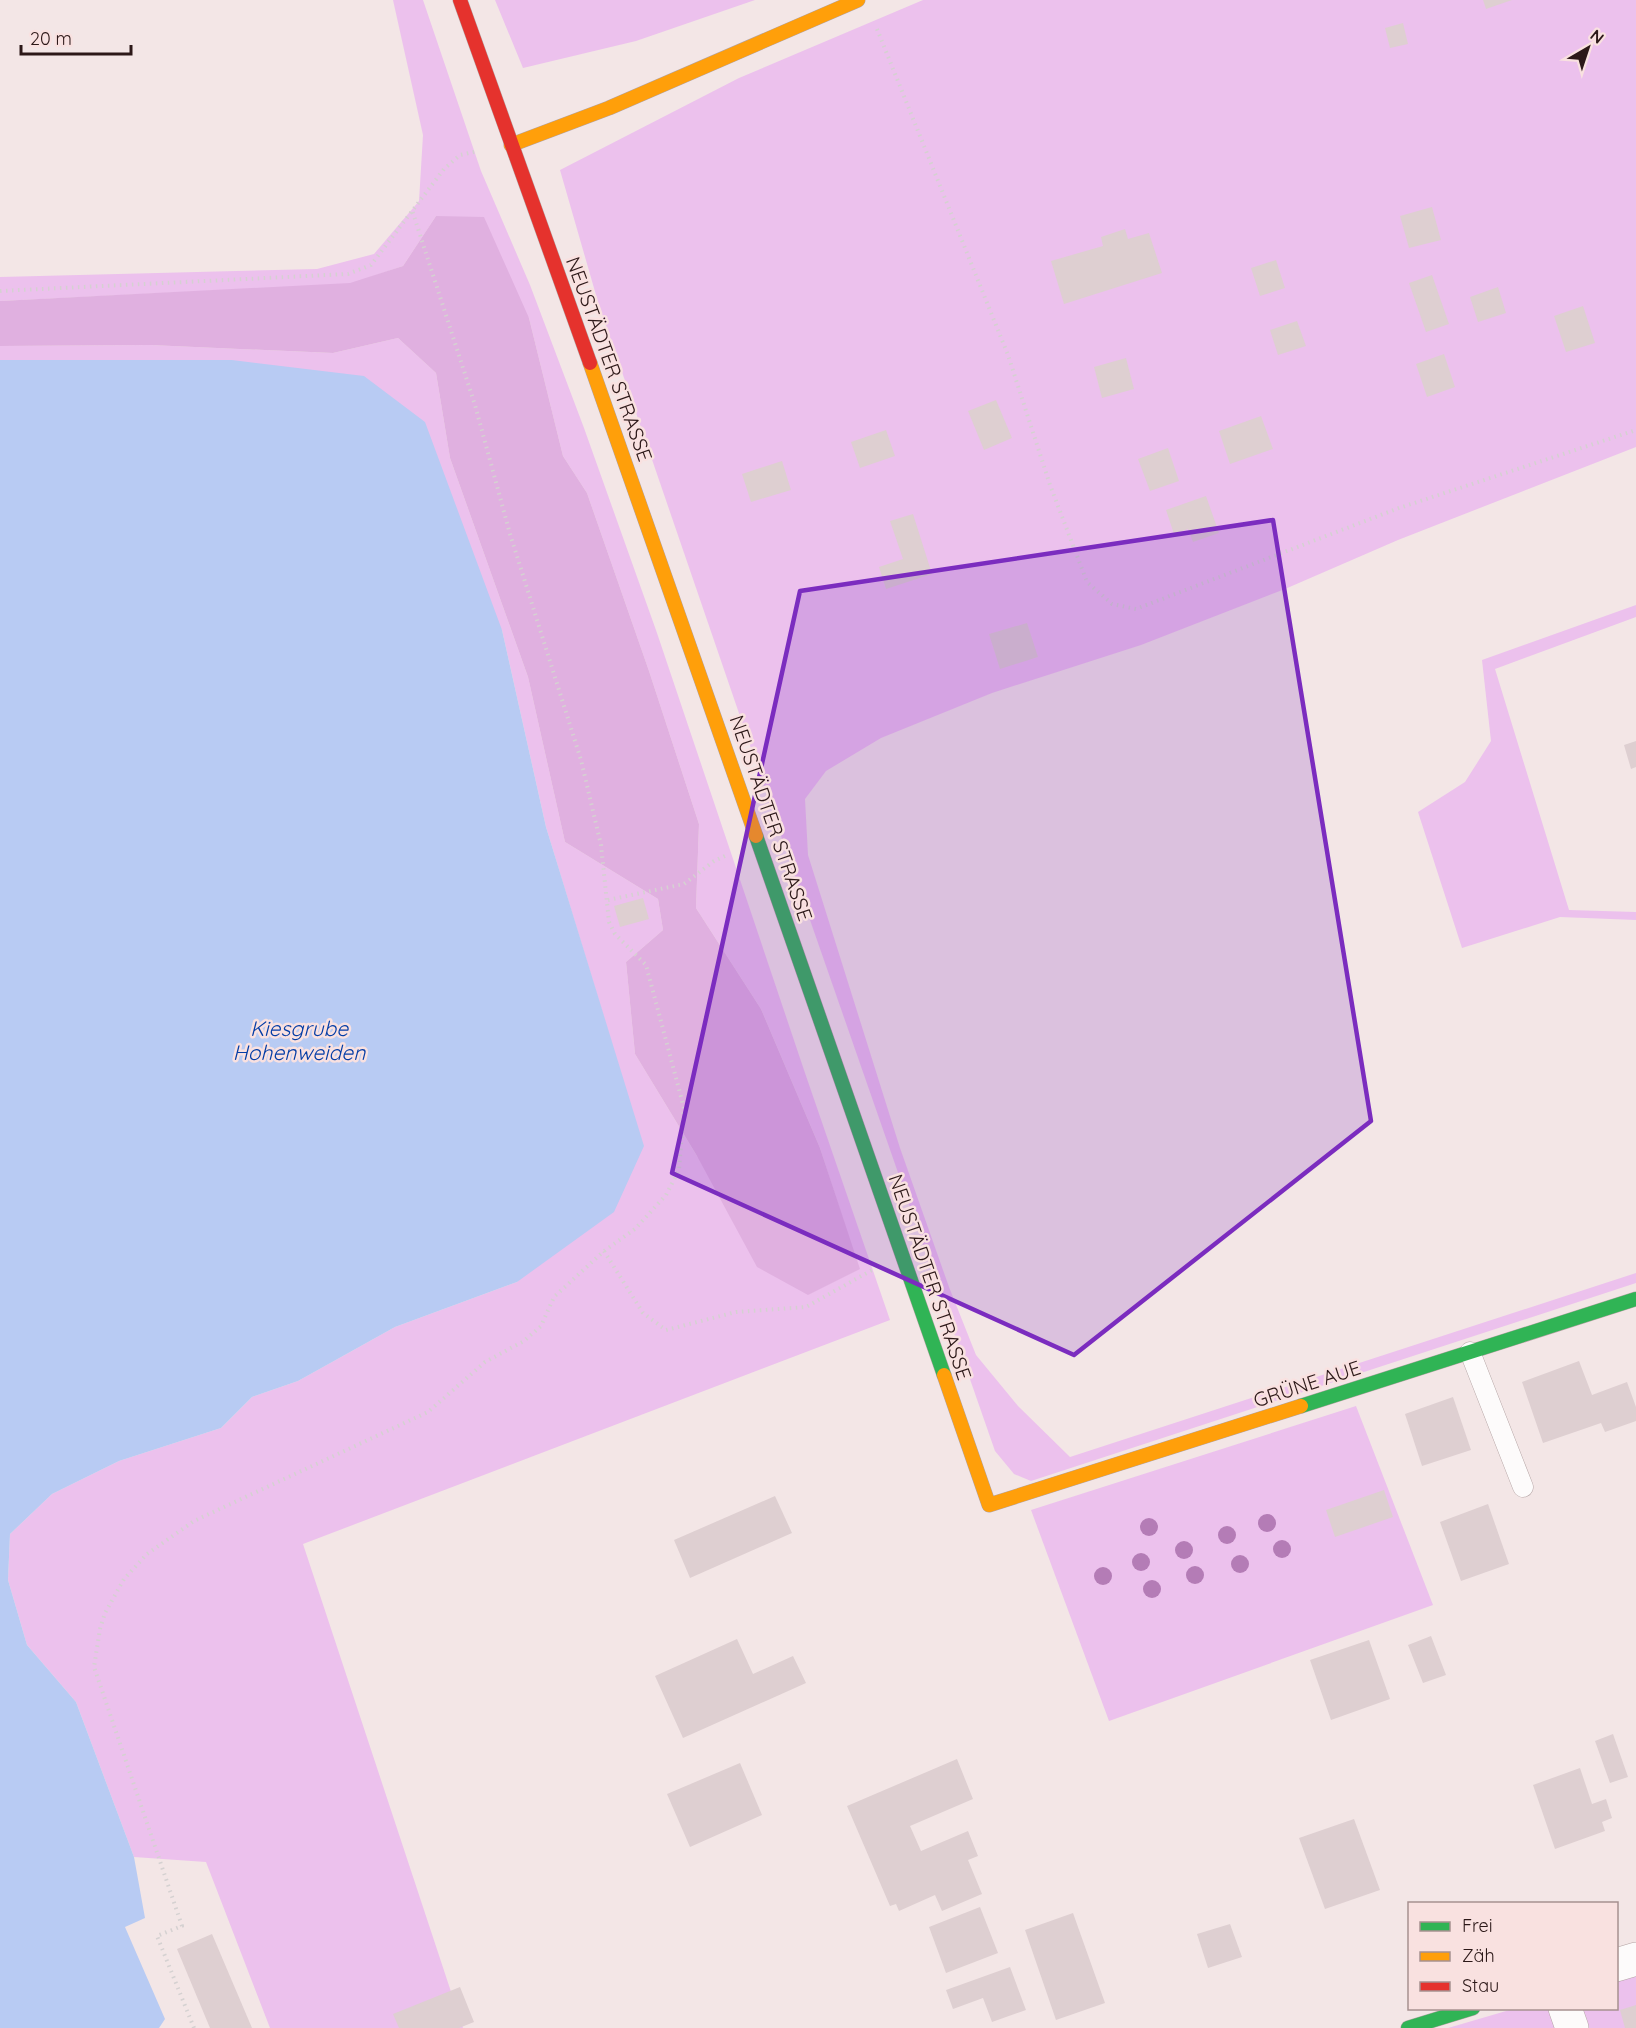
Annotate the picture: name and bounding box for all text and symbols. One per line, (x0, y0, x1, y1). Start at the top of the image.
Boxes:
scale bar (21, 18, 130, 56)
north arrow (1558, 18, 1618, 78)
text: N (1587, 25, 1608, 48)
text: 20 m (30, 27, 72, 50)
street label: NEUSTÄDTER STRASSE (561, 253, 658, 465)
street label: NEUSTÄDTER STRASSE (724, 712, 818, 924)
water label: Kiesgrube Hohenweiden (233, 1015, 366, 1065)
street label: NEUSTÄDTER STRASSE (883, 1171, 977, 1383)
street label: GRÜNE AUE (1250, 1354, 1364, 1413)
legend (1408, 1902, 1618, 2010)
text: Frei (1462, 1914, 1493, 1937)
text: Zäh (1462, 1944, 1495, 1967)
text: Stau (1462, 1974, 1499, 1997)

